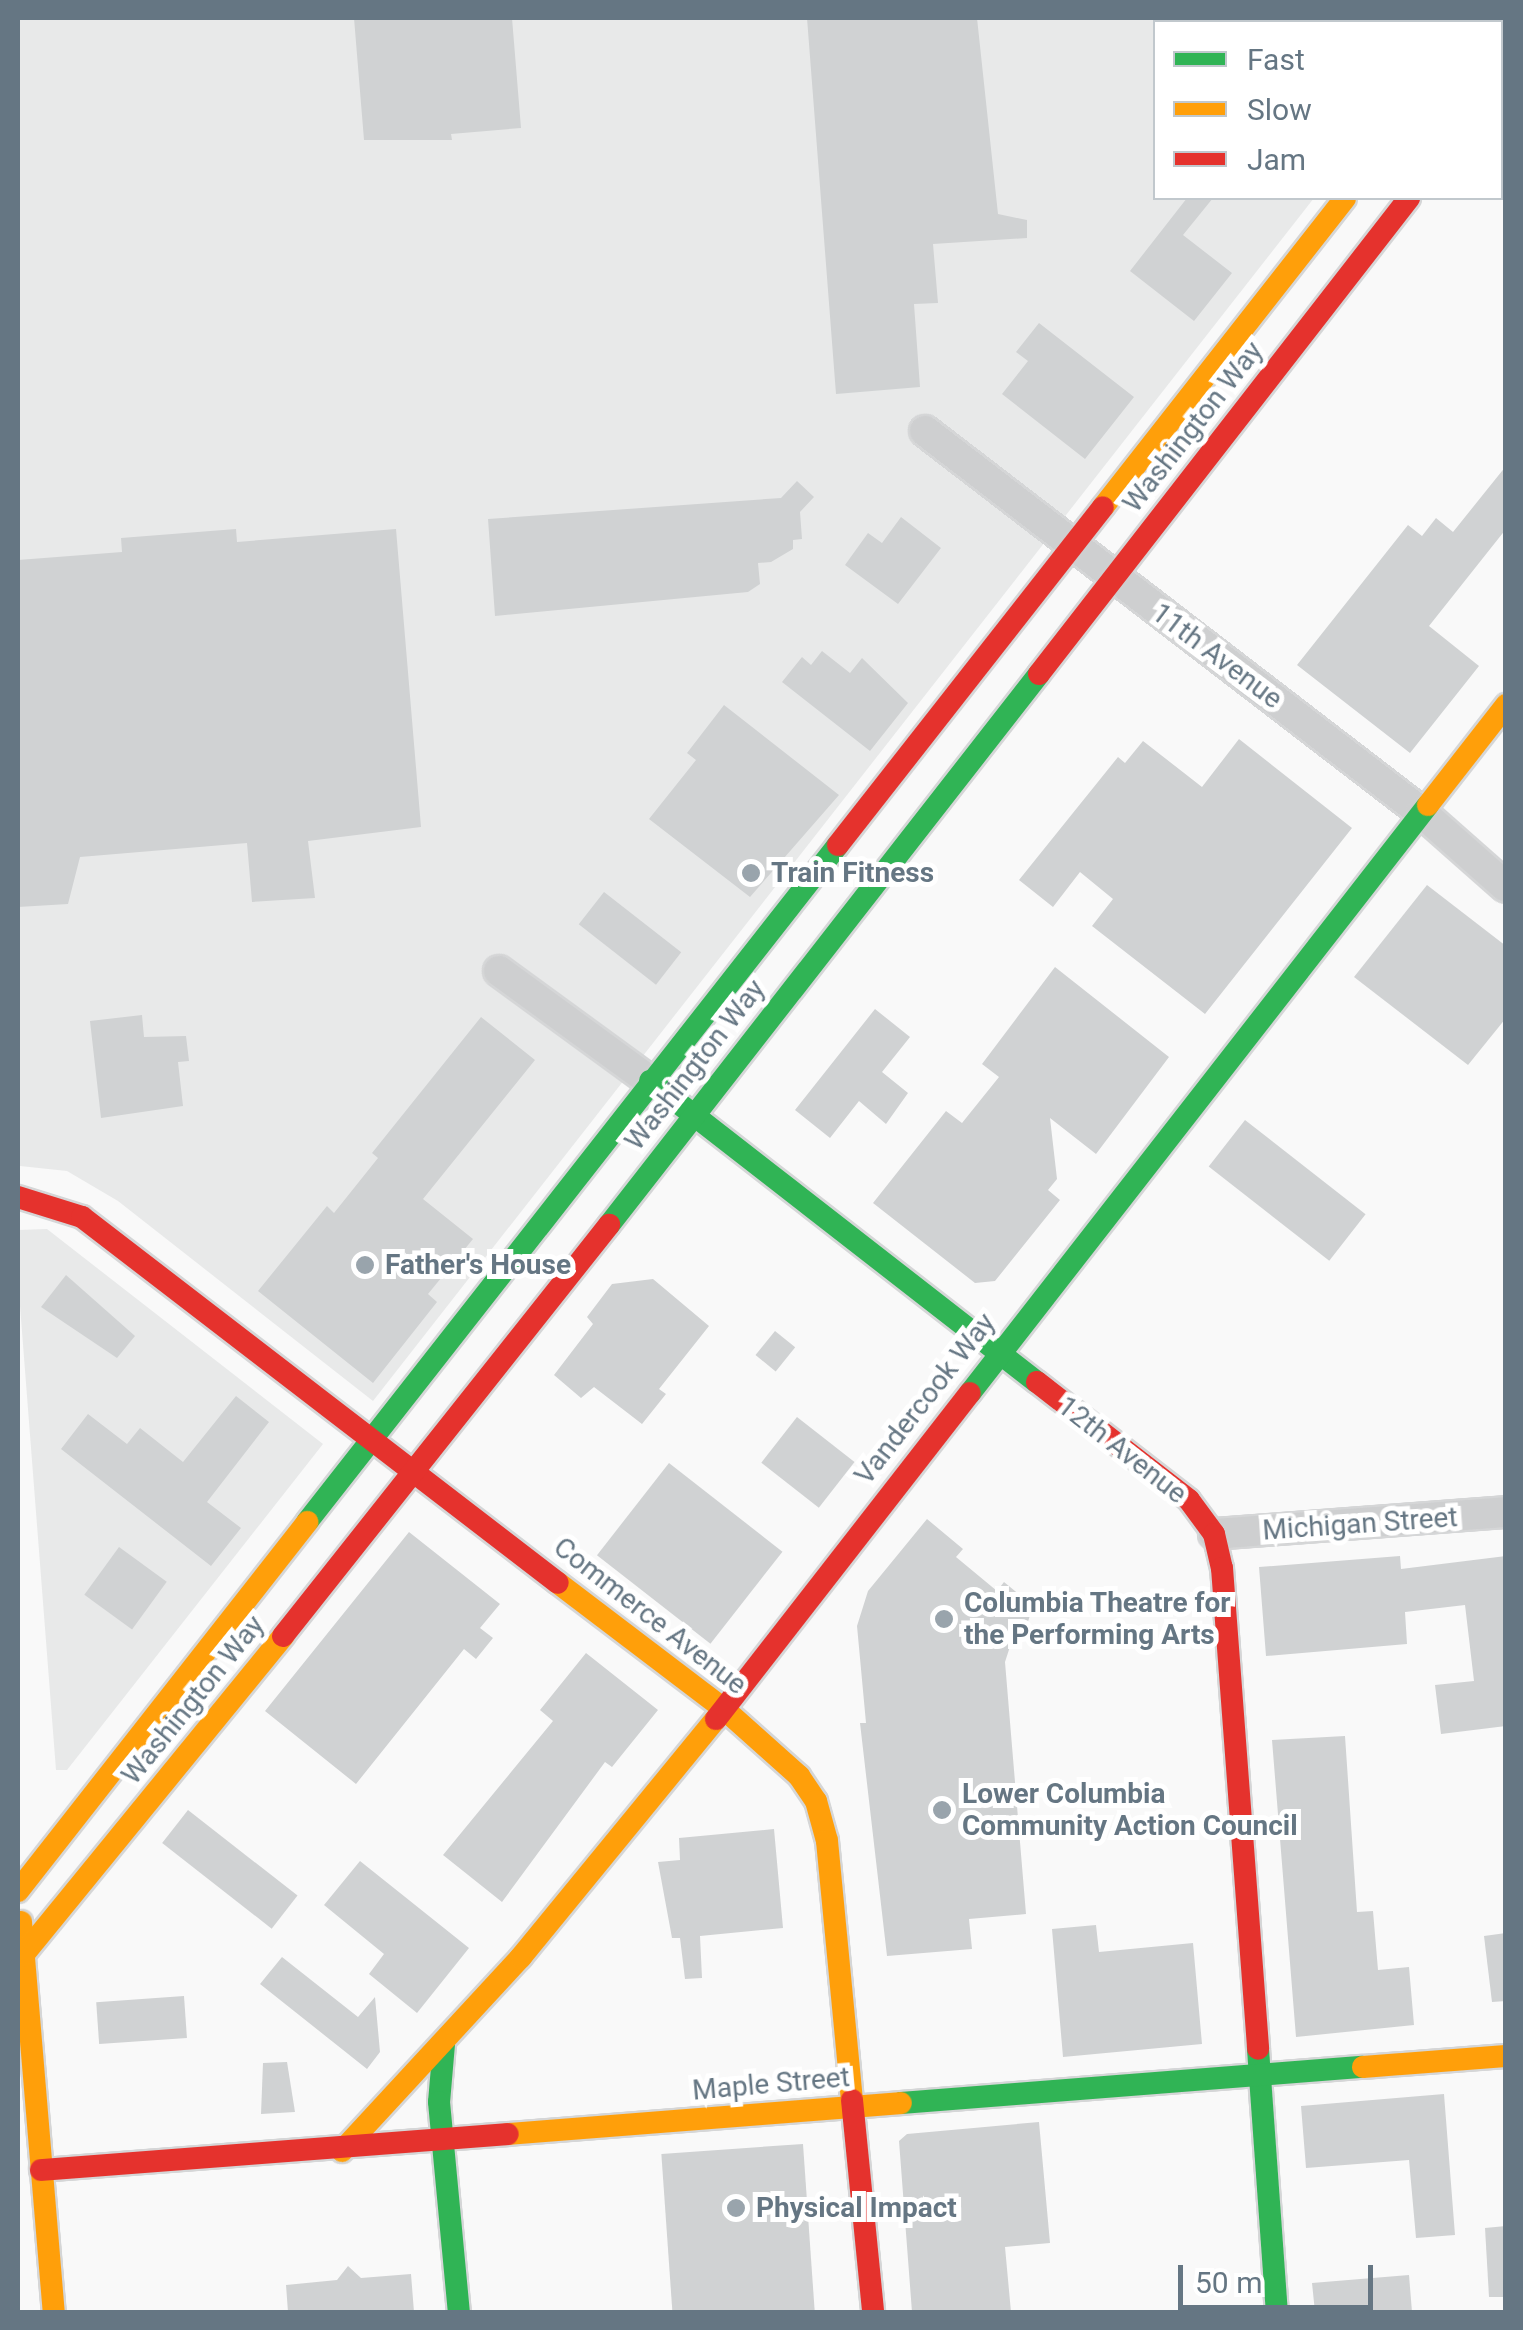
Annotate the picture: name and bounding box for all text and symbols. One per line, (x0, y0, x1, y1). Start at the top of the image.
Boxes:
legend (1153, 20, 1503, 200)
text: Fast (1247, 42, 1305, 77)
text: Slow (1247, 92, 1312, 127)
text: Jam (1247, 142, 1306, 177)
street label: Washington Way (1116, 335, 1270, 519)
street label: 11th Avenue (1145, 596, 1289, 716)
place label: Train Fitness (771, 856, 934, 890)
marker: Train Fitness (740, 862, 762, 884)
street label: Washington Way (618, 973, 772, 1157)
place label: Father's House (385, 1248, 571, 1282)
marker: Father's House (354, 1254, 376, 1276)
street label: Vandercook Way (848, 1307, 1002, 1491)
street label: 12th Avenue (1051, 1389, 1193, 1511)
street label: Michigan Street (1261, 1500, 1459, 1548)
street label: Commerce Avenue (547, 1530, 753, 1702)
place label: Columbia Theatre for the Performing Arts (964, 1586, 1231, 1652)
marker: Columbia Theatre for the Performing Arts (933, 1608, 955, 1630)
street label: Washington Way (115, 1609, 271, 1791)
place label: Lower Columbia Community Action Council (962, 1777, 1298, 1843)
marker: Lower Columbia Community Action Council (931, 1799, 953, 1821)
street label: Maple Street (691, 2060, 851, 2108)
place label: Physical Impact (756, 2191, 957, 2225)
marker: Physical Impact (725, 2197, 747, 2219)
scale bar (1183, 2245, 1378, 2307)
text: 50 m (1195, 2265, 1262, 2300)

